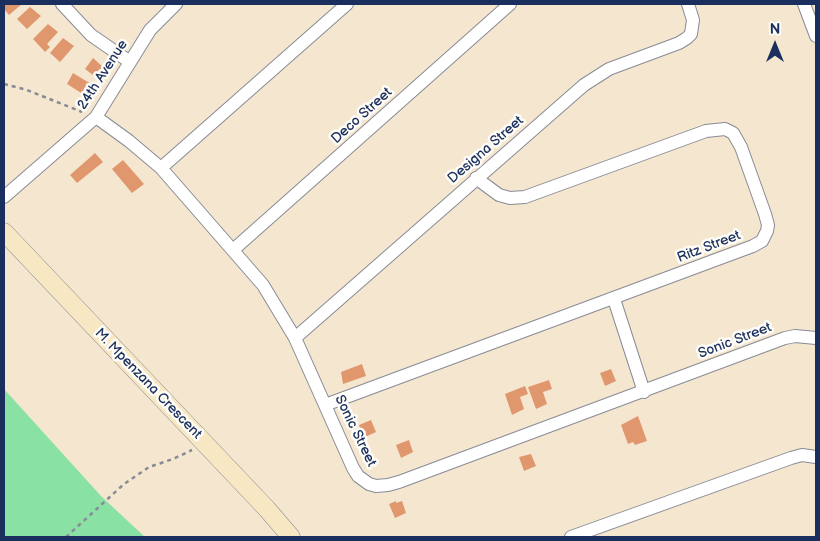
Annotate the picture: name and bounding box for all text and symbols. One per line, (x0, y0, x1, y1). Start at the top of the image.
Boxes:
north arrow (750, 20, 800, 70)
text: N (770, 21, 780, 38)
street label: 24th Avenue (74, 37, 132, 113)
street label: Deco Street (328, 84, 396, 148)
street label: Designa Street (445, 113, 527, 187)
street label: Ritz Street (675, 227, 743, 267)
street label: Sonic Street (696, 319, 774, 363)
street label: M. Mpenzana Crescent (91, 325, 205, 443)
street label: Sonic Street (331, 393, 379, 469)

